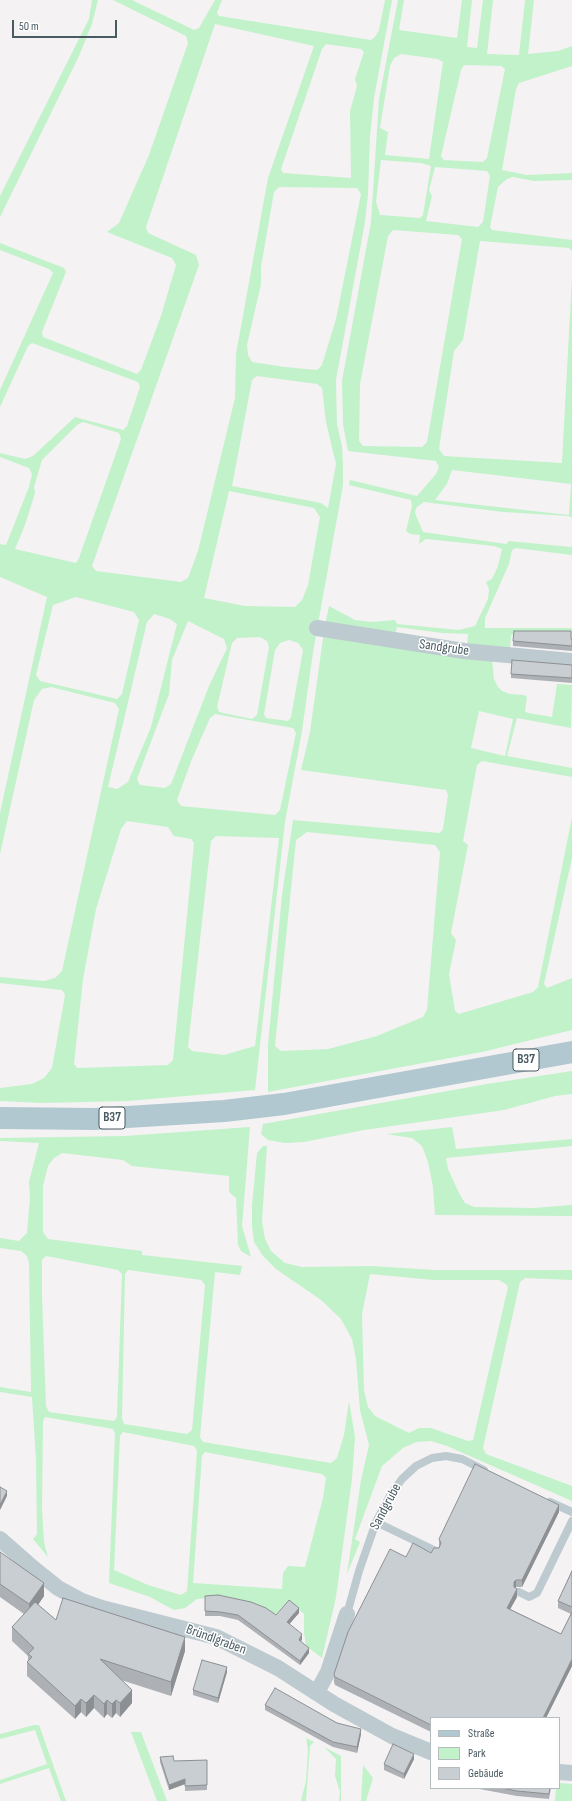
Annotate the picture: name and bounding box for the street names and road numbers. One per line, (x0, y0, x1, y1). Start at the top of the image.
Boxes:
street label: Sandgrube (418, 636, 470, 660)
road number: B37 (513, 1049, 539, 1071)
road number: B37 (99, 1107, 125, 1129)
street label: Sandgrube (367, 1481, 405, 1533)
street label: Bründlgraben (184, 1621, 248, 1659)

